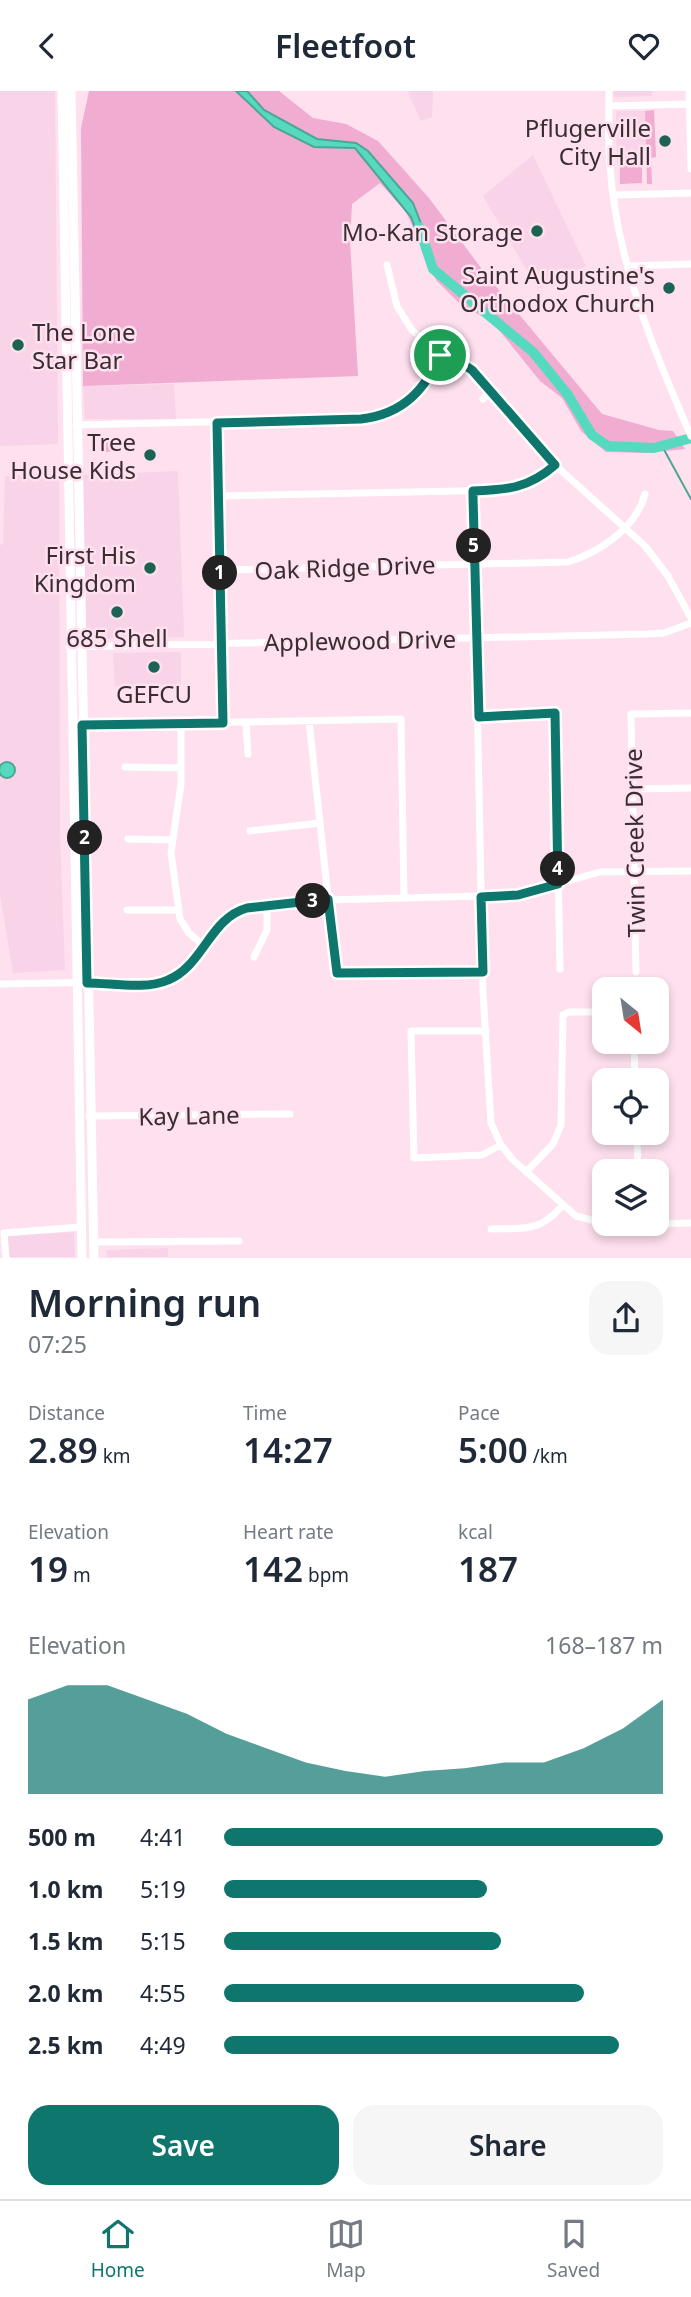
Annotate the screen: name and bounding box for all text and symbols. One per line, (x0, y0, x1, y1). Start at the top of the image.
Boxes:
text: Fleetfoot (275, 24, 416, 67)
icon: back (28, 27, 66, 65)
icon: heart (625, 27, 663, 65)
place label: Pflugerville City Hall (525, 111, 651, 172)
marker: Pflugerville City Hall (657, 133, 673, 149)
place label: Mo-Kan Storage (342, 215, 523, 248)
marker: Mo-Kan Storage (529, 223, 545, 239)
place label: Saint Augustine's Orthodox Church (460, 258, 655, 319)
marker: Saint Augustine's Orthodox Church (661, 280, 677, 296)
place label: The Lone Star Bar (32, 315, 135, 376)
pin (410, 325, 470, 385)
icon: arrive (421, 336, 459, 374)
marker: The Lone Star Bar (10, 337, 26, 353)
place label: Tree House Kids (10, 425, 136, 486)
marker: Tree House Kids (142, 447, 158, 463)
pin: 5 (456, 529, 491, 563)
text: 5 (468, 532, 479, 558)
place label: First His Kingdom (34, 538, 136, 599)
street label: Oak Ridge Drive (254, 547, 436, 587)
pin: 1 (202, 555, 238, 591)
text: 1 (214, 559, 225, 585)
marker: First His Kingdom (142, 560, 158, 576)
marker: 685 Shell (109, 604, 125, 620)
place label: 685 Shell (66, 621, 168, 654)
street label: Applewood Drive (264, 622, 456, 658)
marker: GEFCU (146, 659, 162, 675)
place label: GEFCU (116, 677, 192, 710)
street label: Twin Creek Drive (616, 748, 652, 938)
pin: 2 (68, 821, 102, 855)
text: 2 (79, 824, 90, 850)
pin: 4 (540, 851, 576, 887)
text: 4 (552, 855, 563, 881)
pin: 3 (296, 883, 330, 919)
text: 3 (307, 887, 318, 913)
north arrow (592, 977, 668, 1053)
map controls (592, 977, 669, 1236)
button: locate (592, 1068, 669, 1145)
street label: Kay Lane (138, 1098, 240, 1132)
button: layers (592, 1159, 669, 1236)
text: Morning run (28, 1276, 261, 1328)
button: share (589, 1281, 663, 1355)
text: 07:25 (28, 1328, 87, 1360)
text: Distance (28, 1400, 105, 1426)
text: Time (243, 1400, 287, 1426)
text: Pace (458, 1400, 500, 1426)
text: 2.89 (28, 1426, 98, 1473)
text: 14:27 (243, 1426, 333, 1473)
text: 5:00 (458, 1426, 528, 1473)
text: km (98, 1443, 131, 1469)
text: /km (528, 1443, 568, 1469)
text: Elevation (28, 1519, 109, 1545)
text: Heart rate (243, 1519, 334, 1545)
text: kcal (458, 1519, 493, 1545)
text: 19 (28, 1545, 68, 1592)
text: 142 (243, 1545, 303, 1592)
text: 187 (458, 1545, 518, 1592)
text: m (68, 1562, 91, 1588)
text: bpm (303, 1562, 349, 1588)
text: Elevation (28, 1629, 126, 1661)
text: 168–187 m (545, 1629, 663, 1661)
text: 500 m (28, 1821, 96, 1853)
text: 4:41 (140, 1821, 186, 1853)
text: 1.0 km (28, 1873, 103, 1905)
text: 5:19 (140, 1873, 186, 1905)
text: 1.5 km (28, 1925, 103, 1957)
text: 5:15 (140, 1925, 186, 1957)
text: 2.0 km (28, 1977, 103, 2009)
text: 4:55 (140, 1977, 186, 2009)
text: 2.5 km (28, 2029, 103, 2061)
text: 4:49 (140, 2029, 186, 2061)
button: Save (28, 2105, 339, 2185)
button: Share (353, 2105, 663, 2185)
tab: Home (91, 2215, 145, 2283)
tab: Map (326, 2215, 366, 2283)
tab: Saved (547, 2215, 600, 2283)

